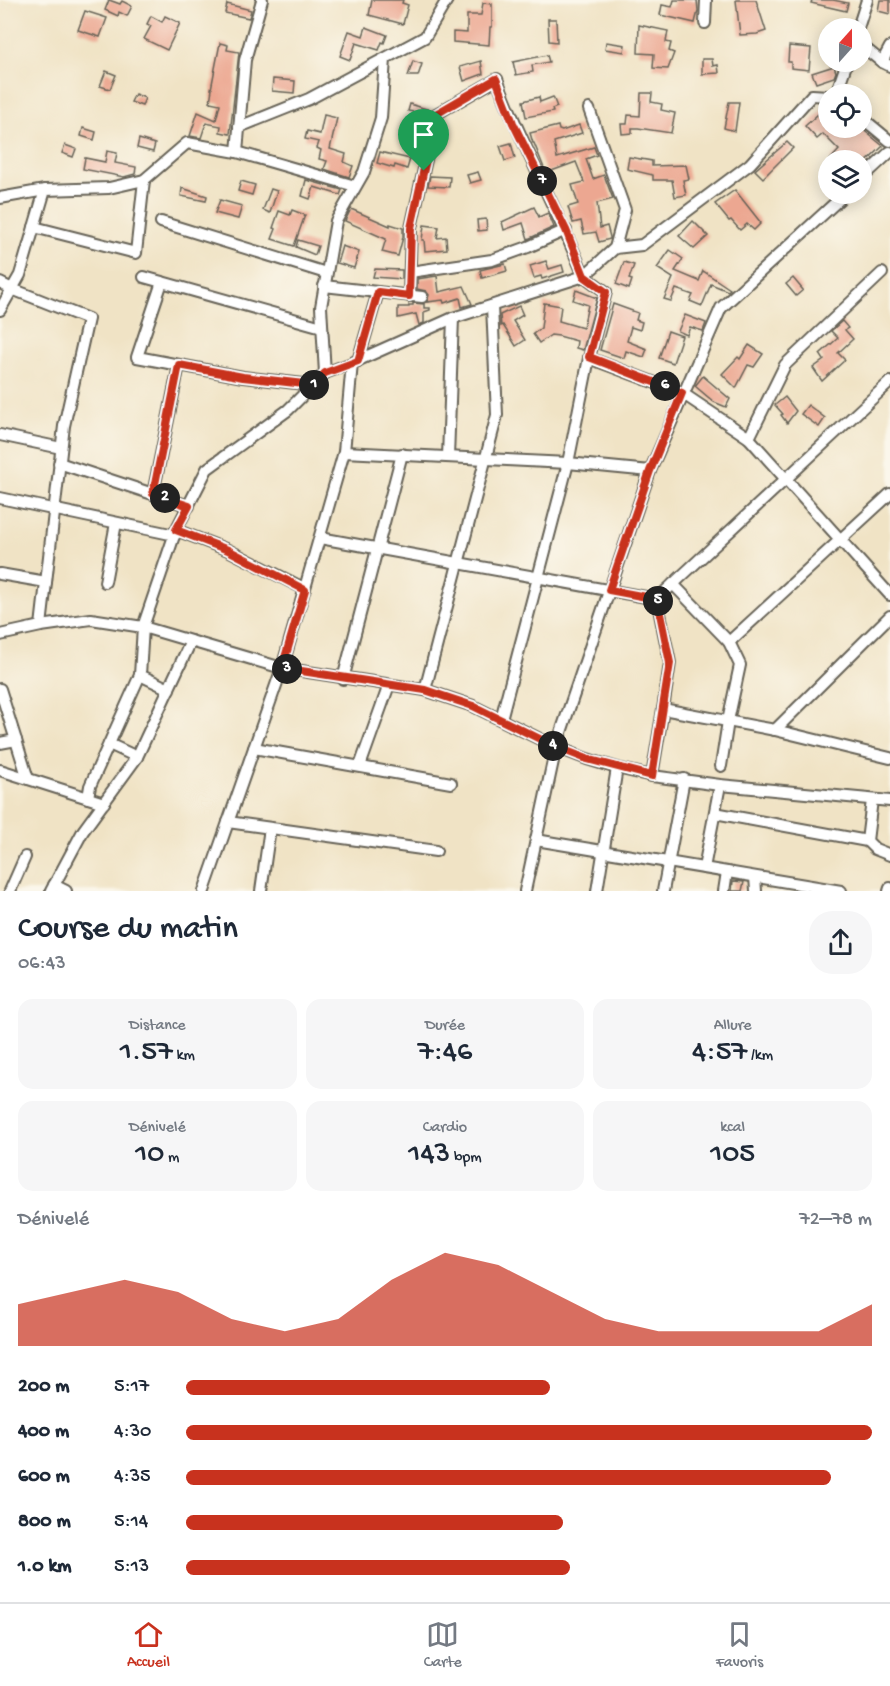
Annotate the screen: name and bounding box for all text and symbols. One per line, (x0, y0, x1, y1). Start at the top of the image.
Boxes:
north arrow (818, 18, 872, 72)
map controls (818, 18, 872, 204)
button: locate (818, 84, 872, 138)
pin (398, 109, 449, 171)
icon: arrive (407, 118, 440, 151)
button: layers (818, 150, 872, 204)
pin: 7 (527, 166, 557, 196)
text: 7 (538, 171, 546, 190)
pin: 1 (299, 370, 329, 400)
pin: 6 (650, 371, 680, 401)
text: 1 (311, 375, 317, 394)
text: 6 (661, 376, 669, 395)
pin: 2 (150, 483, 180, 513)
text: 2 (161, 488, 169, 507)
pin: 5 (643, 586, 673, 616)
text: 5 (654, 591, 662, 610)
pin: 3 (272, 654, 302, 684)
text: 3 (283, 659, 291, 678)
pin: 4 (538, 731, 568, 761)
text: 4 (549, 736, 557, 755)
text: Course du matin (18, 911, 238, 949)
button: share (809, 911, 872, 974)
text: 06:43 (18, 953, 66, 976)
text: Distance (129, 1017, 186, 1036)
text: Durée (425, 1017, 465, 1036)
text: Allure (714, 1017, 752, 1036)
text: 1.57 (120, 1036, 173, 1071)
text: 7:46 (418, 1036, 472, 1071)
text: 4:57 (692, 1036, 747, 1071)
text: km (173, 1047, 195, 1066)
text: /km (747, 1047, 773, 1066)
text: Dénivelé (129, 1119, 186, 1138)
text: Cardio (423, 1119, 467, 1138)
text: kcal (720, 1119, 745, 1138)
text: 10 (135, 1138, 164, 1173)
text: 143 (408, 1138, 450, 1173)
text: 105 (710, 1138, 755, 1173)
text: m (164, 1149, 179, 1168)
text: bpm (450, 1149, 482, 1168)
text: Dénivelé (18, 1209, 89, 1232)
text: 72–78 m (799, 1209, 872, 1232)
text: 200 m (18, 1376, 69, 1399)
text: 5:17 (114, 1376, 149, 1399)
text: 400 m (18, 1421, 69, 1444)
text: 4:30 (114, 1421, 151, 1444)
text: 600 m (18, 1466, 70, 1489)
text: 4:35 (114, 1466, 151, 1489)
text: 800 m (18, 1511, 71, 1534)
text: 5:14 (114, 1511, 148, 1534)
text: 1.0 km (18, 1556, 72, 1579)
text: 5:13 (114, 1556, 149, 1579)
tab: Accueil (127, 1618, 170, 1673)
tab: Carte (424, 1618, 462, 1673)
tab: Favoris (716, 1618, 763, 1673)

